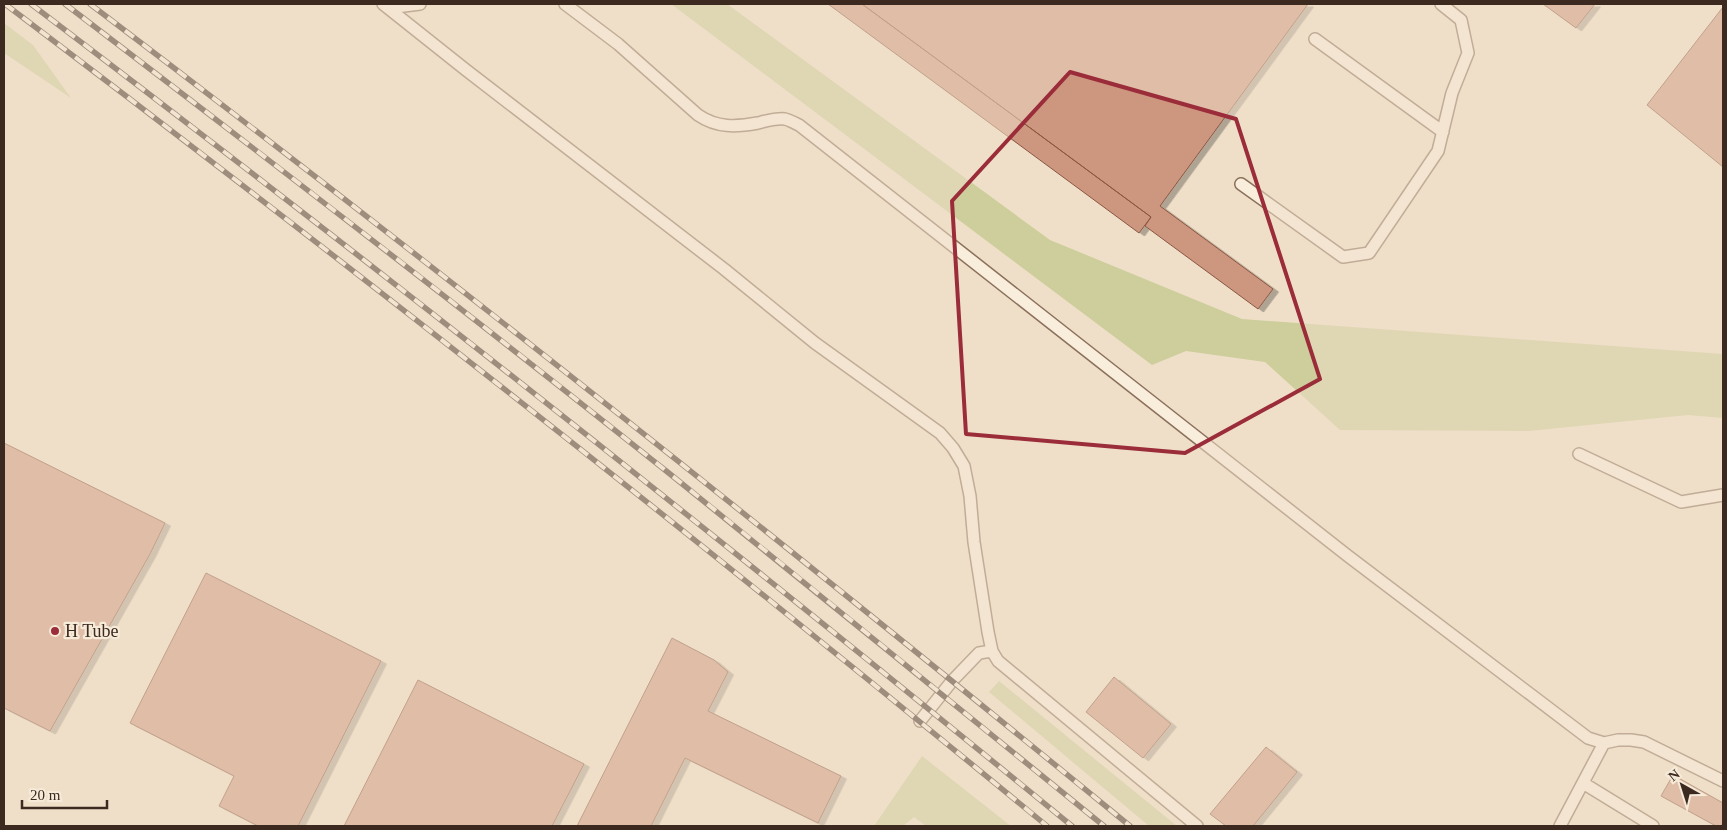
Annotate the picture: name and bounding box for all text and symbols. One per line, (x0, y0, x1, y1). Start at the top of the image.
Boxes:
place label: H Tube (65, 621, 119, 641)
marker: H Tube (49, 625, 61, 637)
north arrow (1657, 760, 1707, 810)
text: N (1665, 766, 1683, 784)
scale bar (22, 778, 108, 810)
text: 20 m (30, 787, 61, 803)

